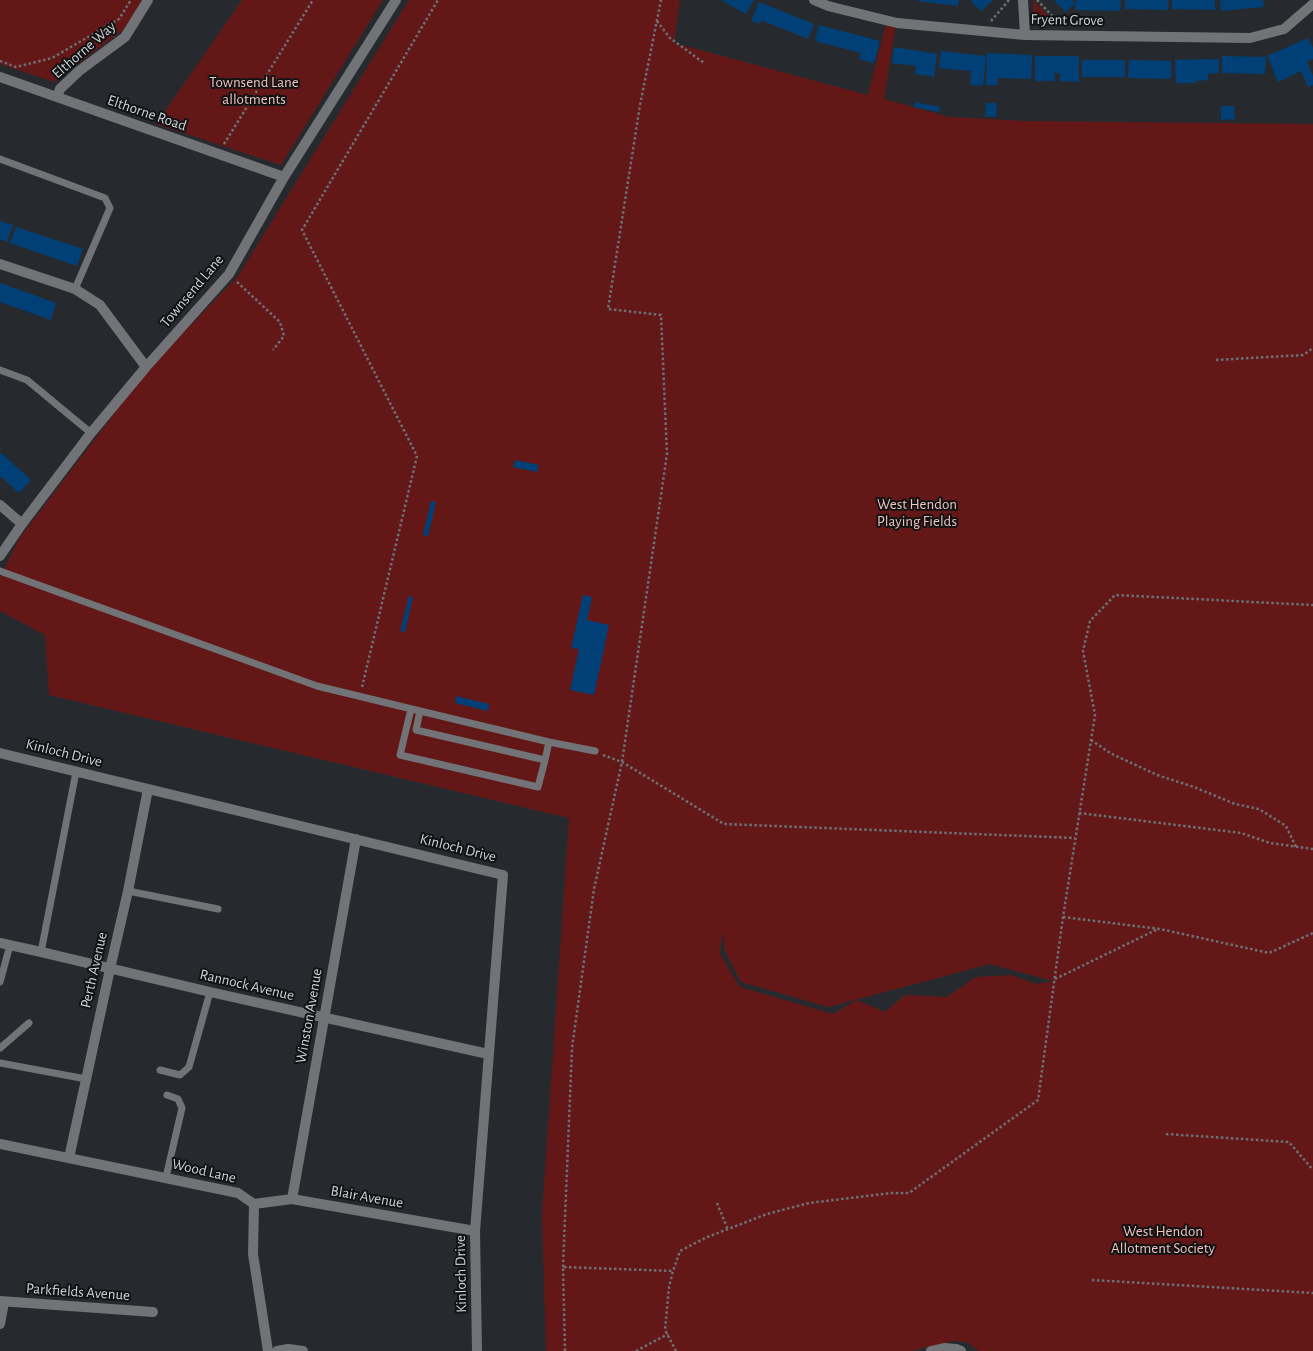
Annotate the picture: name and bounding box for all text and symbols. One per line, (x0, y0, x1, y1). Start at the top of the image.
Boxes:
street label: Fryent Grove (1030, 10, 1104, 30)
street label: Elthorne Way (49, 17, 119, 83)
park label: Townsend Lane allotments (209, 73, 299, 108)
street label: Elthorne Road (105, 91, 189, 135)
street label: Townsend Lane (156, 251, 228, 331)
park label: West Hendon Playing Fields (877, 495, 957, 530)
street label: Kinloch Drive (24, 735, 104, 771)
street label: Kinloch Drive (418, 830, 498, 866)
street label: Perth Avenue (76, 930, 112, 1010)
street label: Rannock Avenue (198, 965, 296, 1005)
street label: Winston Avenue (292, 967, 326, 1065)
street label: Wood Lane (170, 1155, 238, 1187)
street label: Blair Avenue (329, 1182, 405, 1212)
park label: West Hendon Allotment Society (1111, 1222, 1215, 1257)
street label: Kinloch Drive (451, 1235, 471, 1313)
street label: Parkfields Avenue (25, 1279, 131, 1305)

